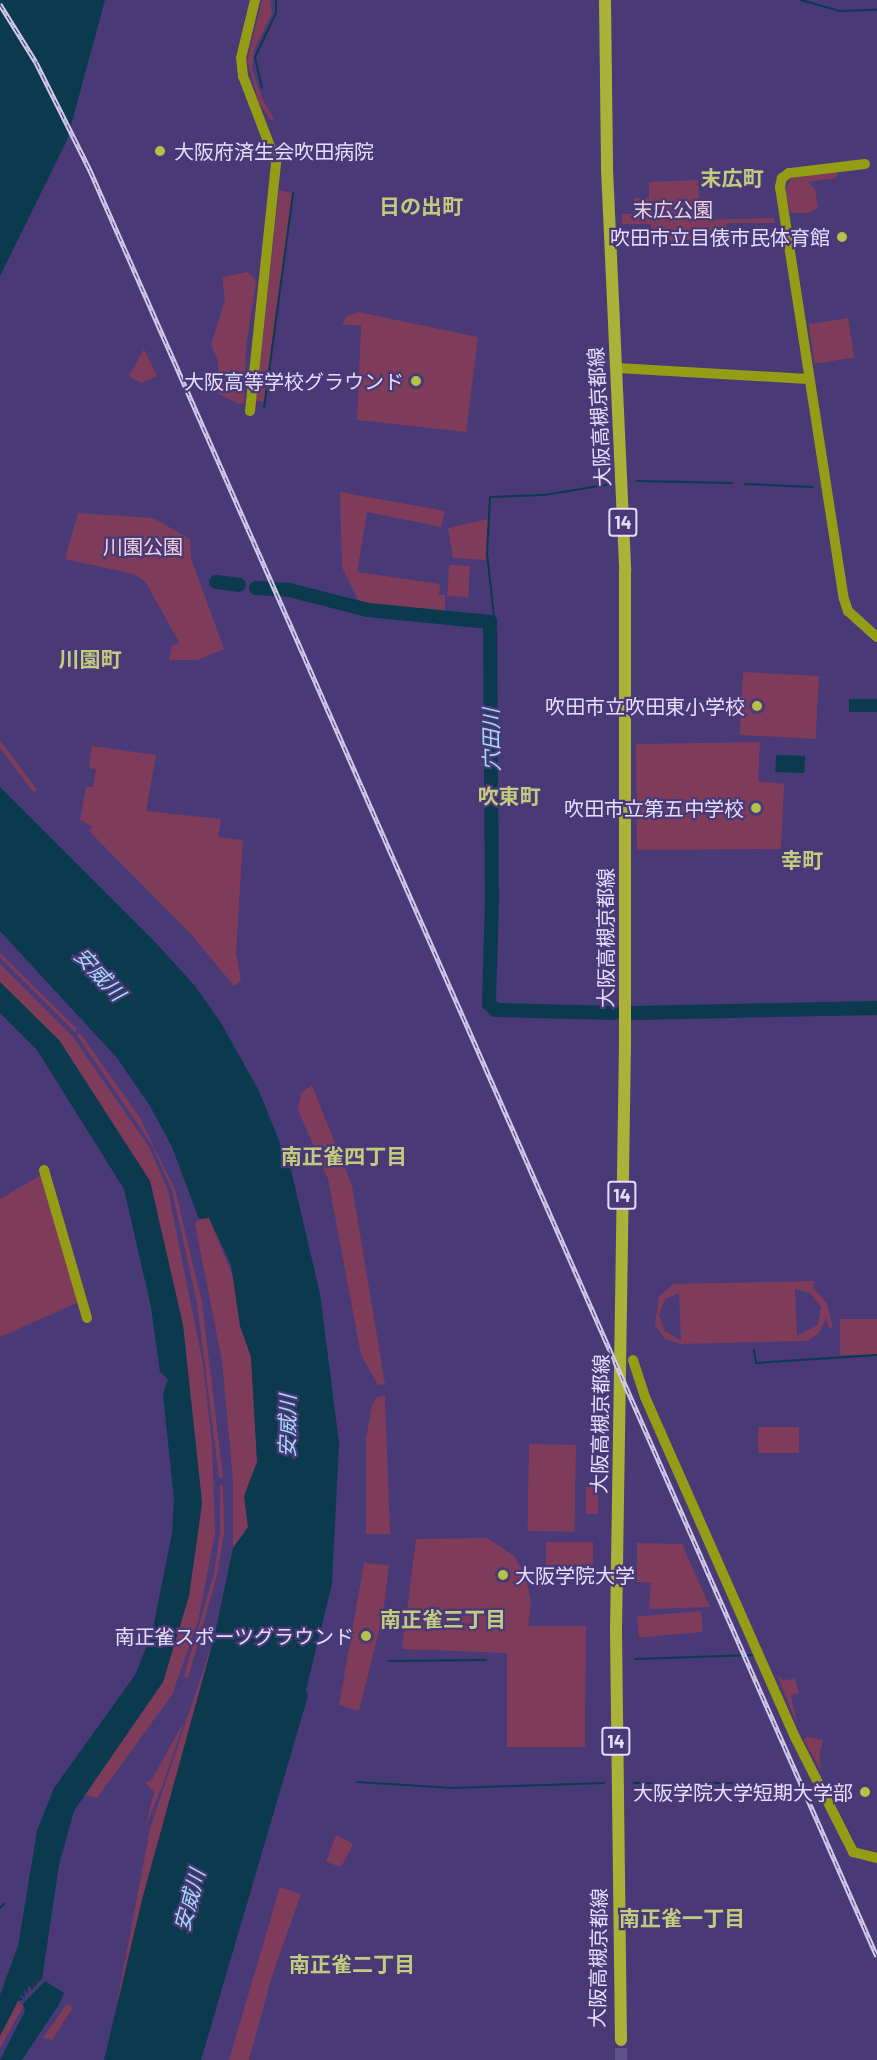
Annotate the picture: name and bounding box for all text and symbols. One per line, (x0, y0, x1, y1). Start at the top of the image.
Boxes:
place label: 大阪府済生会吹田病院 (174, 139, 374, 163)
marker: 大阪府済生会吹田病院 (151, 142, 169, 160)
district label: 末広町 (701, 165, 763, 191)
district label: 日の出町 (379, 193, 463, 219)
park label: 末広公園 (633, 197, 713, 221)
place label: 吹田市立目俵市民体育館 (610, 225, 830, 249)
marker: 吹田市立目俵市民体育館 (835, 230, 849, 244)
street label: 大阪高槻京都線 (583, 346, 615, 488)
place label: 大阪高等学校グラウンド (184, 369, 404, 393)
marker: 大阪高等学校グラウンド (409, 374, 423, 388)
road number: 14 (608, 507, 638, 537)
park label: 川園公園 (103, 534, 183, 558)
district label: 川園町 (59, 646, 121, 672)
place label: 吹田市立吹田東小学校 (545, 694, 745, 718)
marker: 吹田市立吹田東小学校 (750, 699, 764, 713)
water label: 穴田川 (478, 708, 504, 772)
district label: 吹東町 (478, 783, 540, 809)
place label: 吹田市立第五中学校 (564, 796, 744, 820)
marker: 吹田市立第五中学校 (749, 801, 763, 815)
district label: 幸町 (781, 847, 823, 873)
street label: 大阪高槻京都線 (593, 868, 617, 1008)
water label: 安威川 (69, 942, 131, 1006)
district label: 南正雀四丁目 (281, 1143, 407, 1169)
road number: 14 (607, 1180, 637, 1210)
street label: 大阪高槻京都線 (587, 1354, 613, 1494)
water label: 安威川 (274, 1394, 300, 1458)
place label: 大阪学院大学 (515, 1563, 635, 1587)
marker: 大阪学院大学 (496, 1568, 510, 1582)
district label: 南正雀三丁目 (380, 1606, 506, 1632)
place label: 南正雀スポーツグラウンド (114, 1624, 354, 1648)
marker: 南正雀スポーツグラウンド (359, 1629, 373, 1643)
road number: 14 (601, 1726, 631, 1756)
place label: 大阪学院大学短期大学部 (633, 1780, 853, 1804)
marker: 大阪学院大学短期大学部 (858, 1785, 872, 1799)
water label: 安威川 (169, 1866, 209, 1934)
street label: 大阪高槻京都線 (585, 1888, 611, 2028)
district label: 南正雀一丁目 (619, 1905, 745, 1931)
district label: 南正雀二丁目 (289, 1951, 415, 1977)

